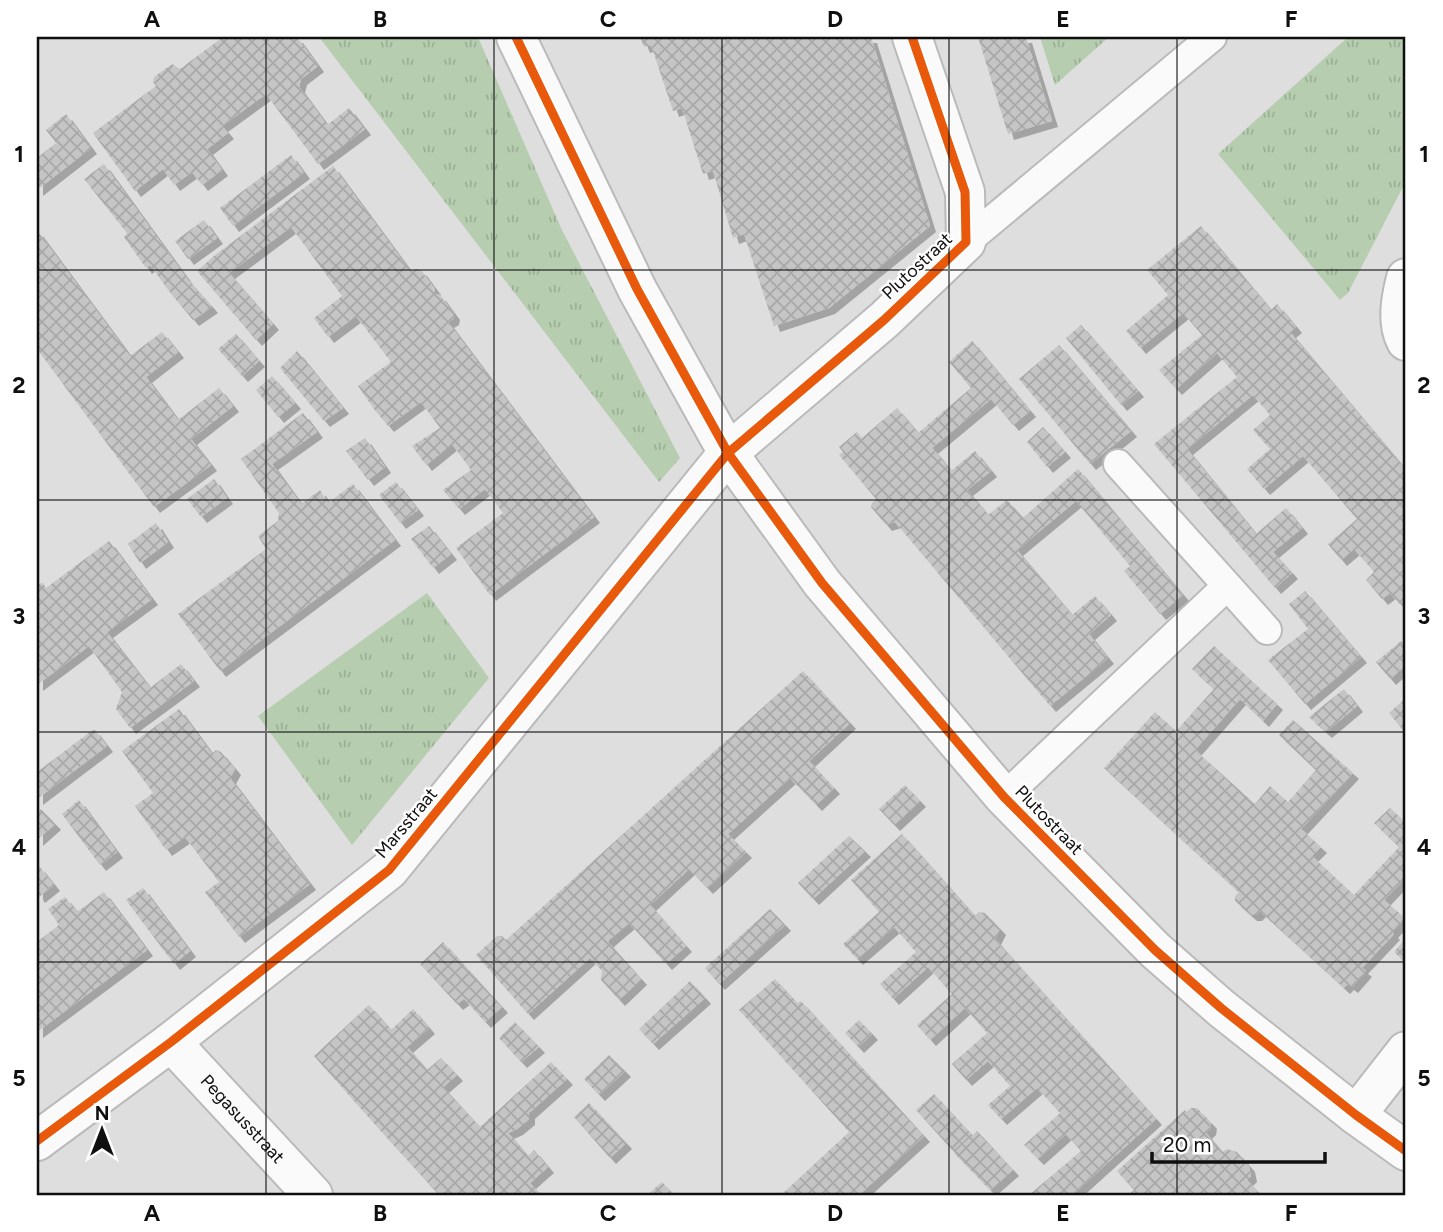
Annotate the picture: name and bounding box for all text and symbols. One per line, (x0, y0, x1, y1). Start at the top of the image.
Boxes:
text: A (144, 5, 161, 33)
text: B (373, 5, 387, 33)
text: C (600, 5, 617, 33)
text: D (827, 5, 843, 33)
text: E (1056, 5, 1070, 33)
text: F (1285, 5, 1298, 33)
text: 1 (14, 140, 24, 168)
text: 1 (1419, 140, 1429, 168)
street label: Plutostraat (877, 228, 957, 304)
text: 2 (12, 371, 26, 399)
text: 2 (1417, 371, 1431, 399)
text: 3 (13, 602, 25, 630)
text: 3 (1418, 602, 1430, 630)
street label: Plutostraat (1010, 781, 1088, 859)
street label: Marsstraat (370, 783, 442, 863)
text: 4 (12, 833, 26, 861)
text: 4 (1417, 833, 1431, 861)
text: 5 (12, 1064, 26, 1092)
text: 5 (1417, 1064, 1431, 1092)
street label: Pegasusstraat (196, 1070, 289, 1168)
north arrow (66, 1096, 136, 1166)
text: N (95, 1102, 109, 1125)
scale bar (1152, 1120, 1326, 1164)
text: 20 m (1163, 1132, 1211, 1157)
text: A (144, 1199, 161, 1227)
text: B (373, 1199, 387, 1227)
text: C (600, 1199, 617, 1227)
text: D (827, 1199, 843, 1227)
text: E (1056, 1199, 1070, 1227)
text: F (1285, 1199, 1298, 1227)

